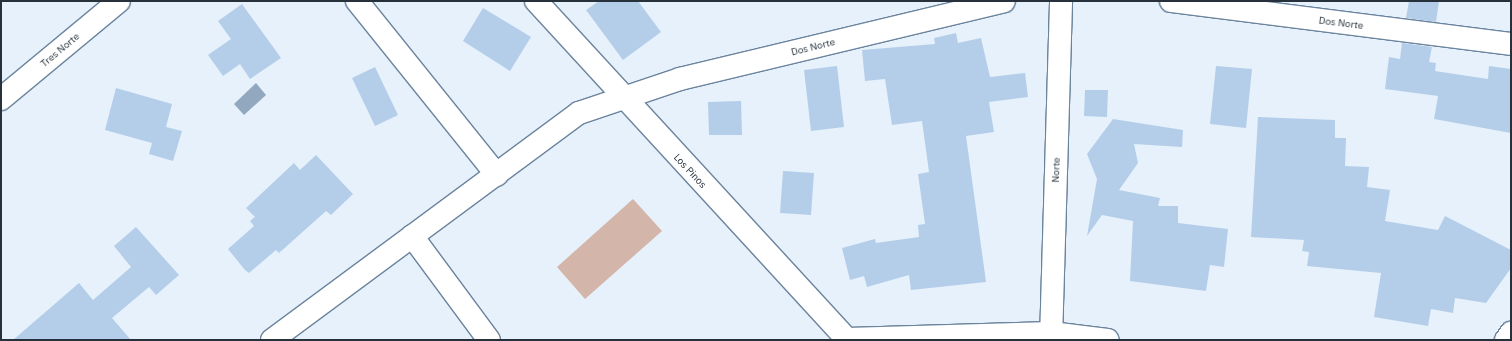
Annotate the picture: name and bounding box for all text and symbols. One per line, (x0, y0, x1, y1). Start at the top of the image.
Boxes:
street label: Dos Norte (1318, 14, 1364, 32)
street label: Tres Norte (38, 30, 82, 70)
street label: Dos Norte (790, 36, 836, 58)
street label: Los Pinos (671, 151, 709, 191)
street label: Norte (1050, 157, 1062, 183)

